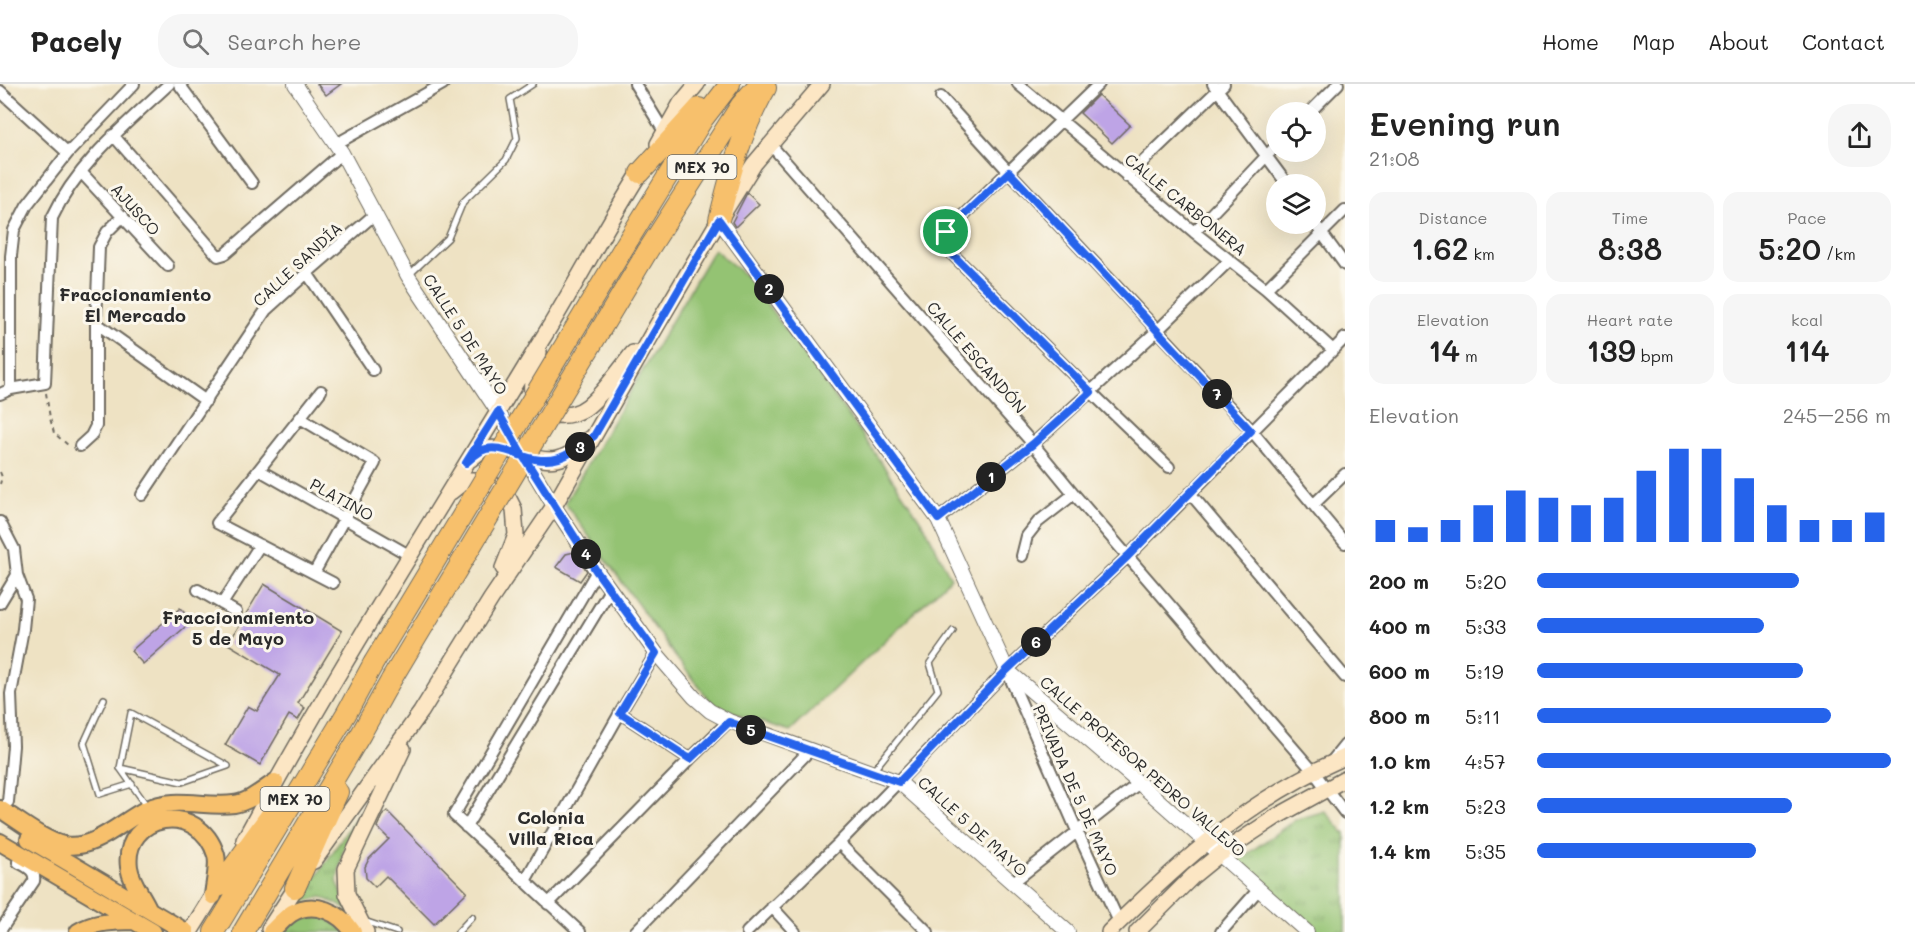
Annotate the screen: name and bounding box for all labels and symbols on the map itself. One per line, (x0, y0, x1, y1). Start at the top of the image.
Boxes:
street label: CALLE CARBONERA (1121, 148, 1251, 260)
road number: MEX 70 (668, 155, 736, 179)
street label: AJUSCO (107, 178, 165, 240)
pin (920, 206, 971, 257)
street label: CALLE SANDÍA (248, 217, 346, 311)
street label: CALLE 5 DE MAYO (419, 269, 513, 399)
pin: 2 (754, 274, 784, 304)
district label: Fraccionamiento El Mercado (59, 282, 211, 327)
street label: CALLE ESCANDÓN (923, 297, 1031, 417)
pin: 7 (1202, 379, 1232, 409)
pin: 3 (565, 432, 595, 462)
pin: 1 (976, 462, 1006, 492)
street label: PLATINO (306, 473, 378, 525)
pin: 4 (571, 539, 601, 569)
district label: Fraccionamiento 5 de Mayo (162, 605, 314, 650)
pin: 6 (1021, 627, 1051, 657)
street label: CALLE PROFESOR PEDRO VALLEJO (1036, 671, 1250, 861)
street label: PRIVADA DE 5 DE MAYO (1029, 701, 1123, 879)
pin: 5 (736, 715, 766, 745)
street label: CALLE 5 DE MAYO (914, 771, 1032, 881)
road number: MEX 70 (260, 787, 330, 811)
district label: Colonia Villa Rica (508, 805, 594, 850)

